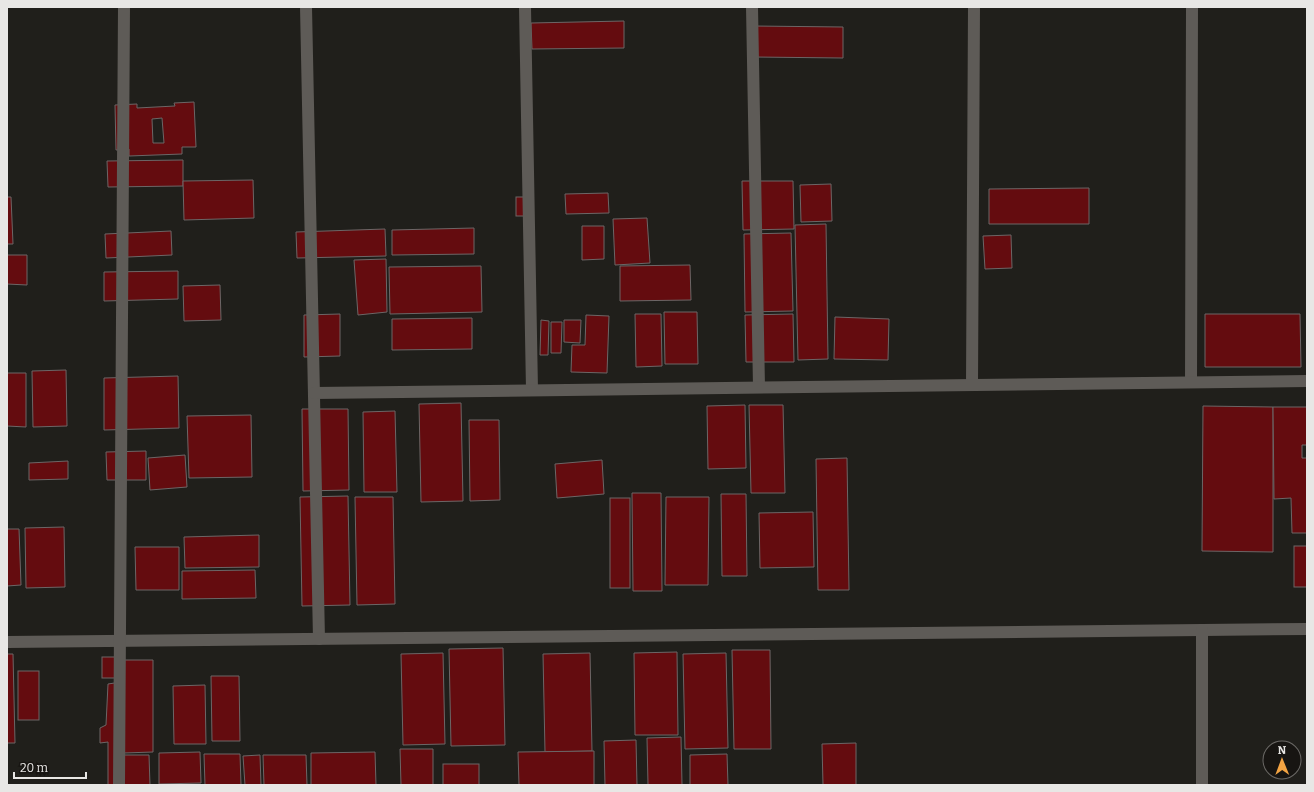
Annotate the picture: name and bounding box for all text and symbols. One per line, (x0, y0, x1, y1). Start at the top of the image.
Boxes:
north arrow (1262, 740, 1302, 780)
text: N (1277, 744, 1287, 757)
scale bar (14, 754, 86, 780)
text: 20 m (20, 761, 49, 775)

